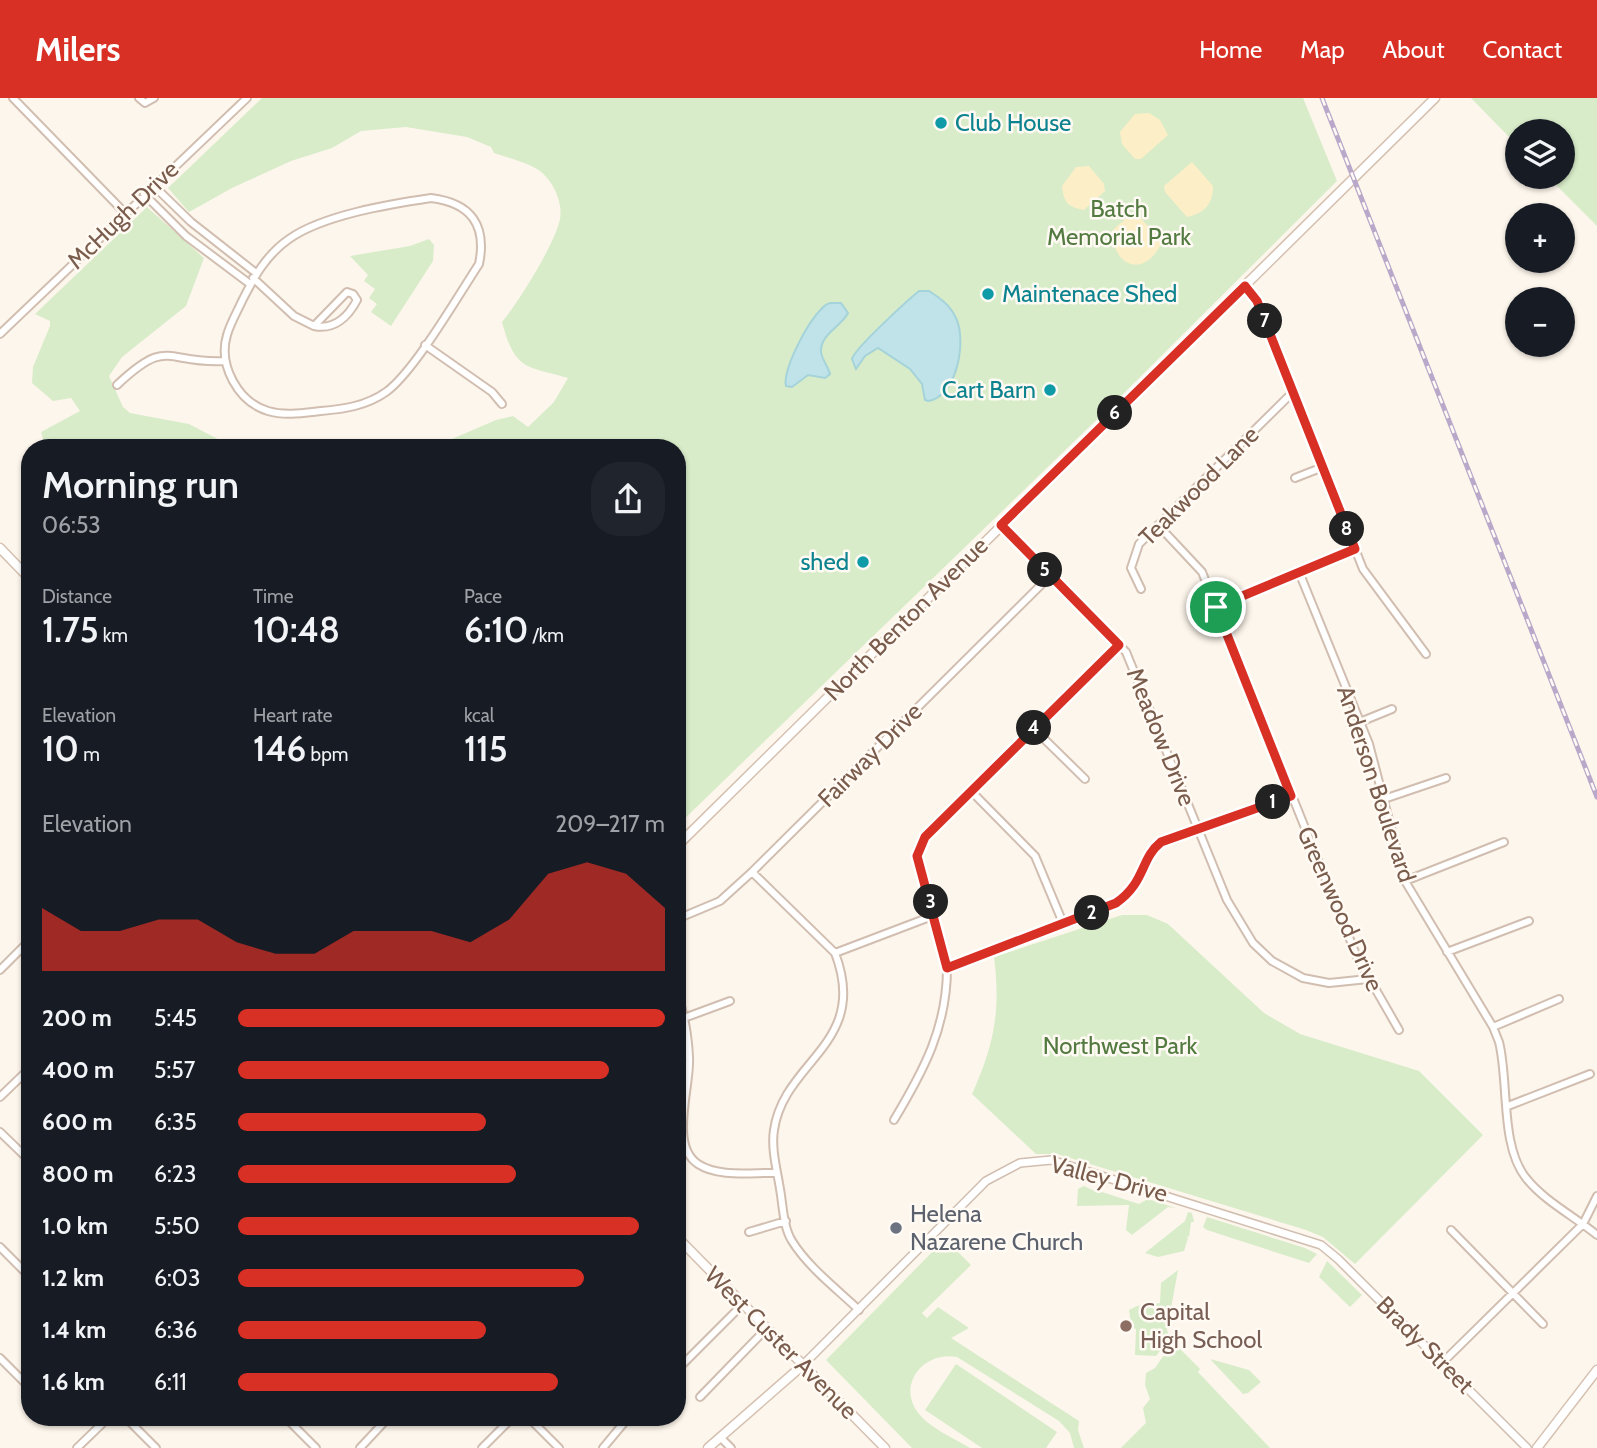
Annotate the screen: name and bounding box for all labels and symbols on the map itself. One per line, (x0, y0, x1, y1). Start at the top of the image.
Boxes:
place label: Club House (955, 108, 1071, 137)
marker: Club House (933, 115, 949, 131)
street label: McHugh Drive (61, 154, 184, 275)
park label: Batch Memorial Park (1047, 194, 1191, 251)
place label: Maintenace Shed (1002, 279, 1177, 308)
marker: Maintenace Shed (980, 286, 996, 302)
pin: 7 (1248, 304, 1282, 339)
place label: Cart Barn (942, 375, 1036, 404)
marker: Cart Barn (1042, 382, 1058, 398)
pin: 6 (1098, 396, 1132, 430)
street label: Teakwood Lane (1133, 420, 1264, 551)
pin: 8 (1330, 512, 1364, 546)
street label: North Benton Avenue (818, 531, 994, 707)
place label: shed (800, 547, 849, 576)
pin: 5 (1028, 552, 1062, 588)
marker: shed (855, 554, 871, 570)
pin (1186, 577, 1246, 637)
street label: Meadow Drive (1121, 664, 1202, 810)
street label: Anderson Boulevard (1331, 682, 1422, 886)
street label: Fairway Drive (812, 697, 928, 813)
pin: 4 (1016, 710, 1052, 746)
pin: 1 (1256, 784, 1290, 820)
street label: Greenwood Drive (1291, 822, 1390, 996)
pin: 3 (914, 884, 948, 920)
pin: 2 (1074, 896, 1110, 930)
park label: Northwest Park (1043, 1031, 1197, 1060)
street label: Valley Drive (1047, 1149, 1171, 1208)
place label: Helena Nazarene Church (910, 1199, 1083, 1256)
marker: Helena Nazarene Church (888, 1220, 904, 1236)
street label: West Custer Avenue (699, 1260, 864, 1425)
street label: Brady Street (1371, 1290, 1480, 1399)
place label: Capital High School (1140, 1297, 1262, 1354)
marker: Capital High School (1118, 1318, 1134, 1334)

